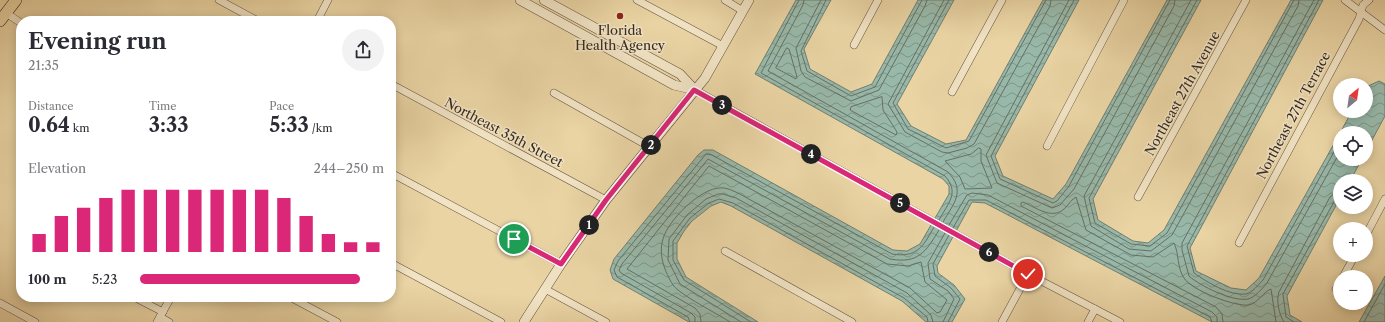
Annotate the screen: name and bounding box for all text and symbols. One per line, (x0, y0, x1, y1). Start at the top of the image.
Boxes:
marker: Florida Health Agency (615, 11, 625, 21)
place label: Florida Health Agency (575, 22, 666, 53)
text: Evening run (28, 28, 167, 55)
street label: Northeast 27th Avenue (1141, 28, 1223, 158)
button: share (342, 29, 384, 71)
street label: Northeast 27th Terrace (1253, 49, 1333, 181)
text: 21:35 (28, 57, 59, 73)
north arrow (1333, 78, 1373, 118)
map controls (1333, 78, 1373, 310)
street label: Northeast 35th Street (442, 94, 566, 170)
pin: 3 (712, 95, 732, 115)
text: 3 (719, 98, 725, 112)
text: Distance (28, 99, 74, 113)
text: Time (149, 99, 176, 113)
text: Pace (269, 99, 294, 113)
text: 0.64 (28, 113, 70, 137)
text: 3:33 (149, 113, 189, 137)
text: 5:33 (269, 113, 309, 137)
text: km (70, 121, 89, 135)
text: /km (309, 121, 332, 135)
button: locate (1333, 126, 1373, 166)
pin: 2 (641, 135, 661, 155)
text: 2 (648, 138, 654, 152)
pin: 4 (801, 144, 821, 164)
text: 4 (808, 147, 814, 161)
text: Elevation (28, 160, 86, 176)
text: 244–250 m (313, 160, 384, 176)
button: layers (1333, 174, 1373, 214)
pin: 5 (890, 193, 910, 213)
text: 5 (897, 196, 903, 210)
pin: 1 (579, 215, 599, 235)
text: 1 (587, 218, 591, 232)
pin (497, 222, 531, 256)
button: + (1333, 222, 1373, 262)
icon: arrive (503, 228, 525, 250)
pin: 6 (979, 242, 999, 262)
text: 6 (986, 245, 992, 259)
pin (1011, 257, 1045, 291)
icon: check (1017, 263, 1039, 285)
button: − (1333, 270, 1373, 310)
text: 100 m (28, 271, 67, 287)
text: 5:23 (92, 271, 117, 287)

